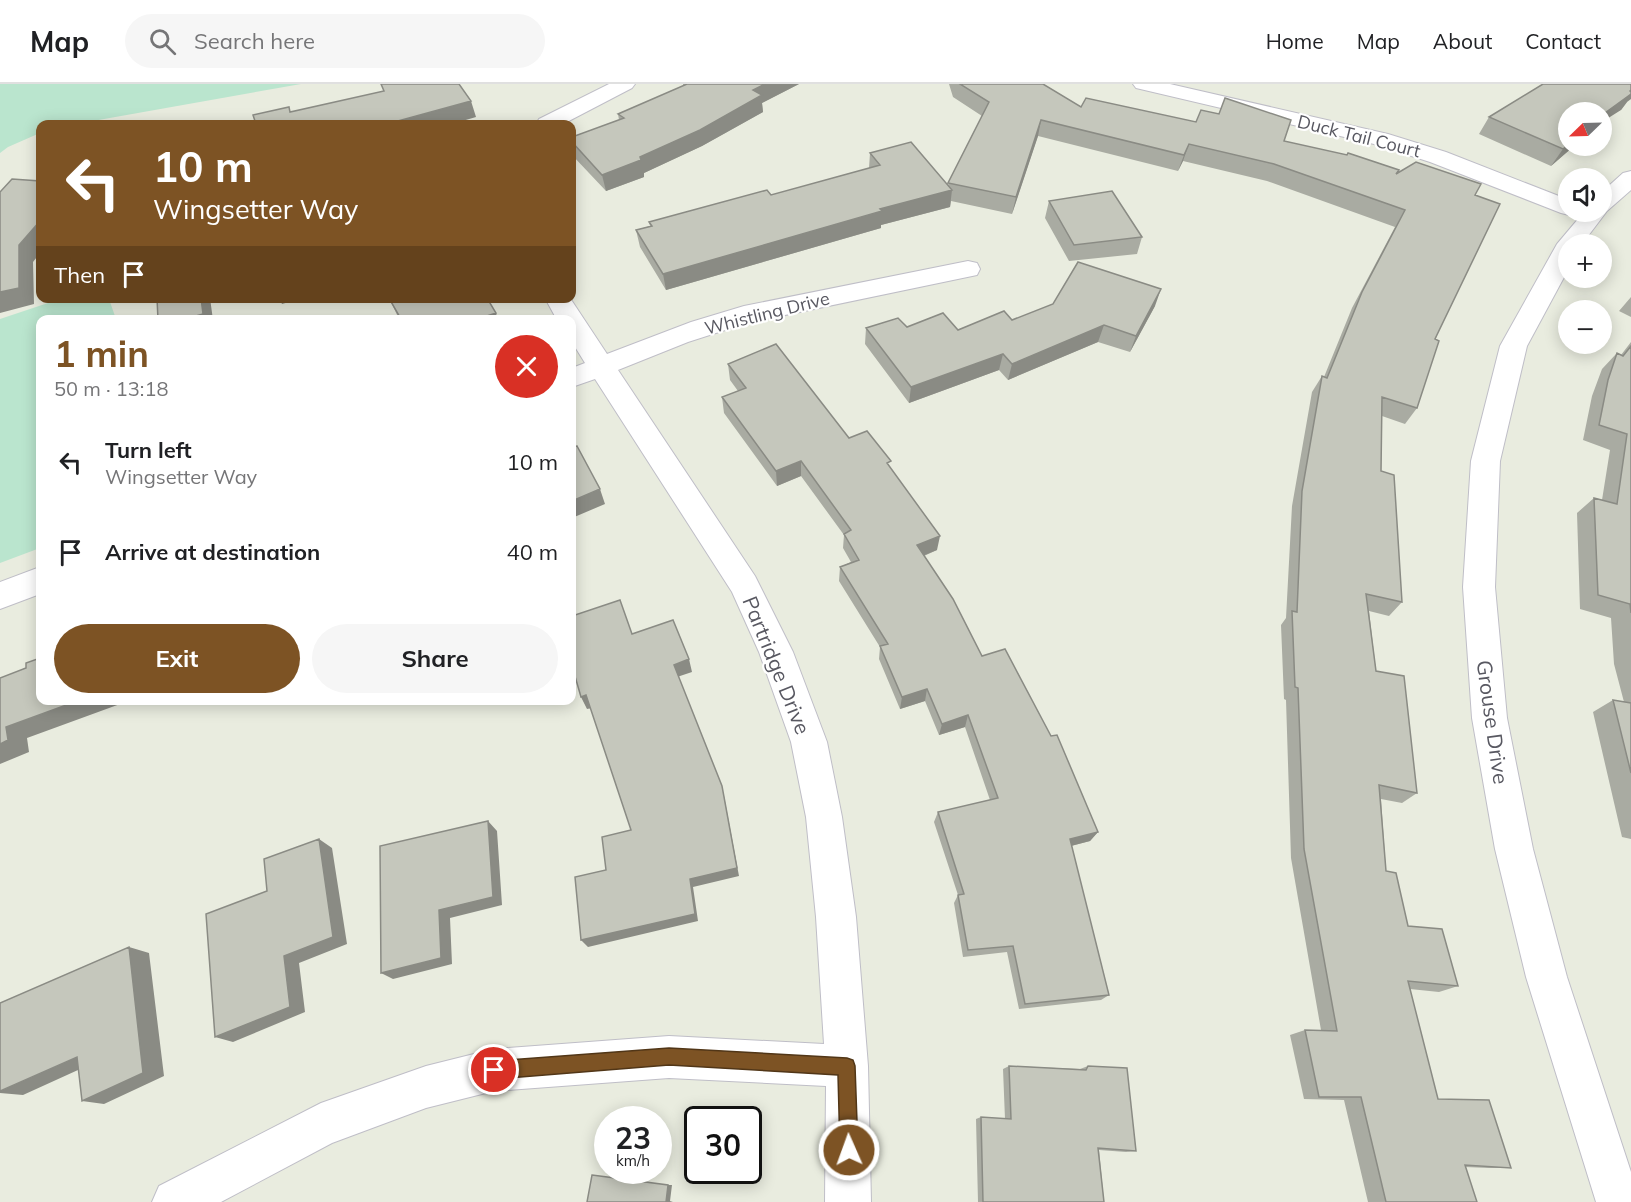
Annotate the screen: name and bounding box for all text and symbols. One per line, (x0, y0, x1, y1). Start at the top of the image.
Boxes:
search box (125, 14, 545, 68)
text: Map (30, 24, 89, 59)
icon: search (146, 25, 179, 58)
text: Search here (194, 27, 315, 55)
text: Home (1266, 28, 1324, 54)
text: Map (1357, 28, 1400, 54)
text: About (1433, 28, 1492, 54)
text: Contact (1525, 28, 1601, 54)
north arrow (1558, 102, 1612, 156)
map controls (1558, 102, 1612, 354)
street label: Duck Tail Court (1295, 110, 1423, 162)
text: 10 m (153, 140, 253, 193)
icon: left (54, 144, 132, 222)
button: sound (1558, 168, 1612, 222)
text: Wingsetter Way (153, 192, 358, 226)
button: + (1558, 234, 1612, 288)
icon: arrive (117, 258, 150, 291)
text: Then (54, 261, 105, 289)
street label: Whistling Drive (702, 286, 832, 340)
button: − (1558, 300, 1612, 354)
text: 1 min (54, 331, 149, 376)
button: close (495, 335, 558, 398)
text: 50 m · 13:18 (54, 376, 168, 401)
text: Turn left (105, 436, 192, 464)
icon: left (54, 446, 87, 479)
text: 10 m (507, 448, 558, 476)
text: Wingsetter Way (105, 464, 257, 489)
icon: arrive (54, 536, 87, 569)
text: Arrive at destination (105, 538, 320, 566)
text: 40 m (507, 538, 558, 566)
street label: Partridge Drive (737, 592, 817, 738)
button: Exit (54, 624, 300, 693)
button: Share (312, 624, 558, 693)
street label: Grouse Drive (1471, 658, 1515, 786)
pin (468, 1044, 519, 1095)
icon: arrive (477, 1053, 510, 1086)
speed limit sign: 30 (684, 1106, 762, 1184)
position arrow (817, 1118, 881, 1182)
text: 23 (615, 1119, 651, 1157)
text: km/h (616, 1151, 650, 1170)

